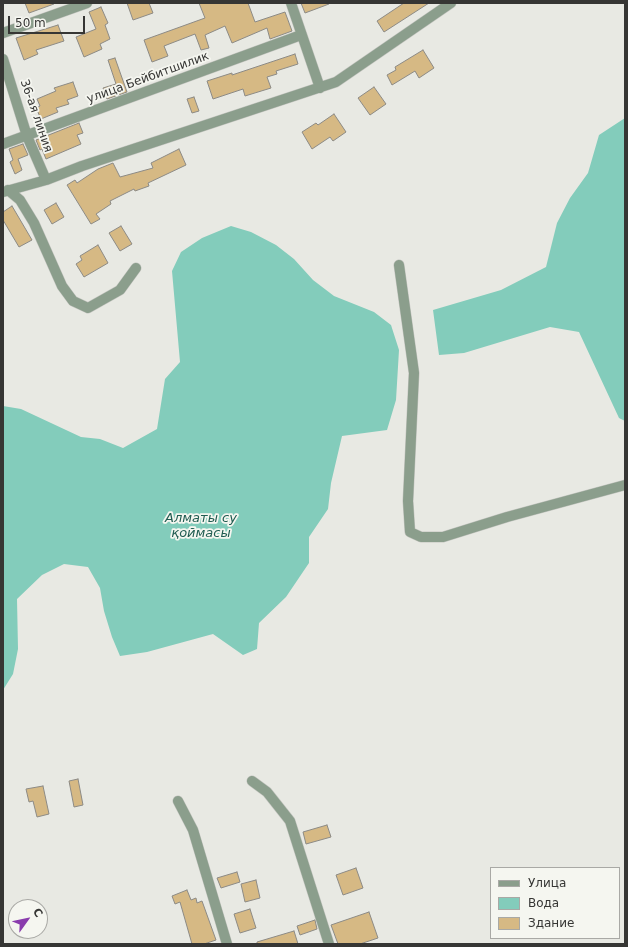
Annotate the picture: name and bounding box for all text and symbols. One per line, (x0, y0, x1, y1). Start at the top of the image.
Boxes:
scale bar (10, 8, 87, 34)
text: 50 m (15, 16, 46, 30)
street label: улица Бейбитшилик (85, 49, 211, 107)
street label: 36-ая линия (17, 78, 55, 154)
water label: Алматы су қоймасы (165, 511, 237, 542)
legend (490, 867, 620, 939)
text: Улица (528, 876, 566, 890)
text: Вода (528, 896, 559, 910)
north arrow (8, 899, 48, 939)
text: С (30, 906, 45, 920)
text: Здание (528, 916, 574, 930)

